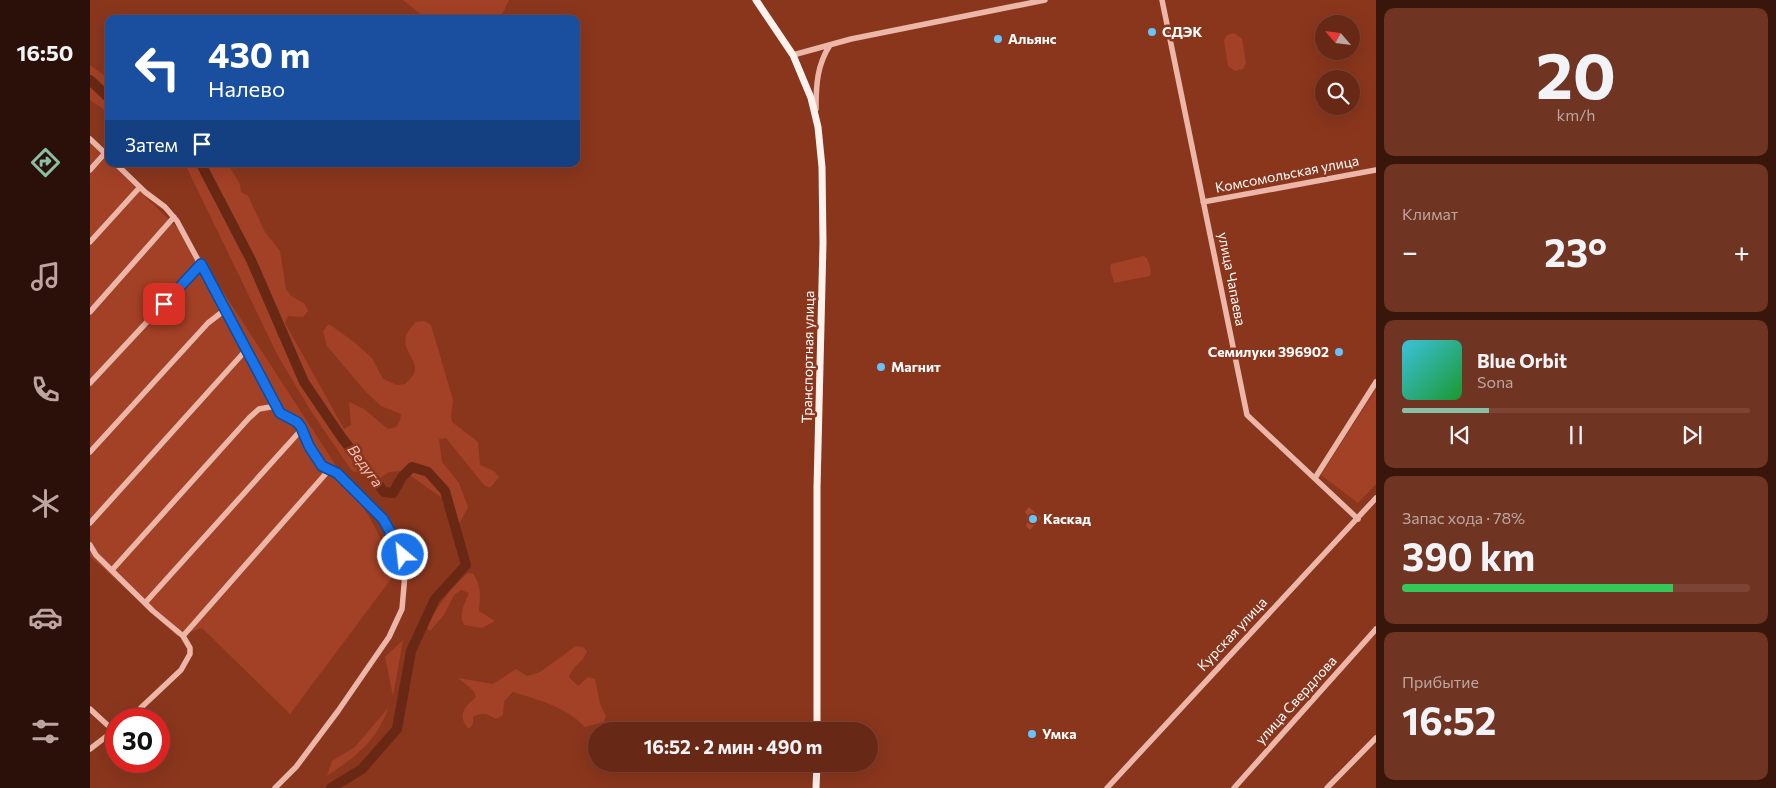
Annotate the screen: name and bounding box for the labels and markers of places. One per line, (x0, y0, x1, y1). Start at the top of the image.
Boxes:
place label: СДЭК (1162, 23, 1202, 40)
marker: СДЭК (1146, 26, 1158, 38)
place label: Альянс (1008, 30, 1057, 47)
marker: Альянс (992, 33, 1004, 45)
pin (143, 283, 185, 325)
place label: Семилуки 396902 (1208, 343, 1329, 360)
marker: Семилуки 396902 (1333, 346, 1345, 358)
place label: Магнит (891, 358, 941, 375)
marker: Магнит (875, 361, 887, 373)
place label: Каскад (1043, 510, 1091, 527)
marker: Каскад (1027, 513, 1039, 525)
place label: Умка (1042, 725, 1076, 742)
marker: Умка (1026, 728, 1038, 740)

